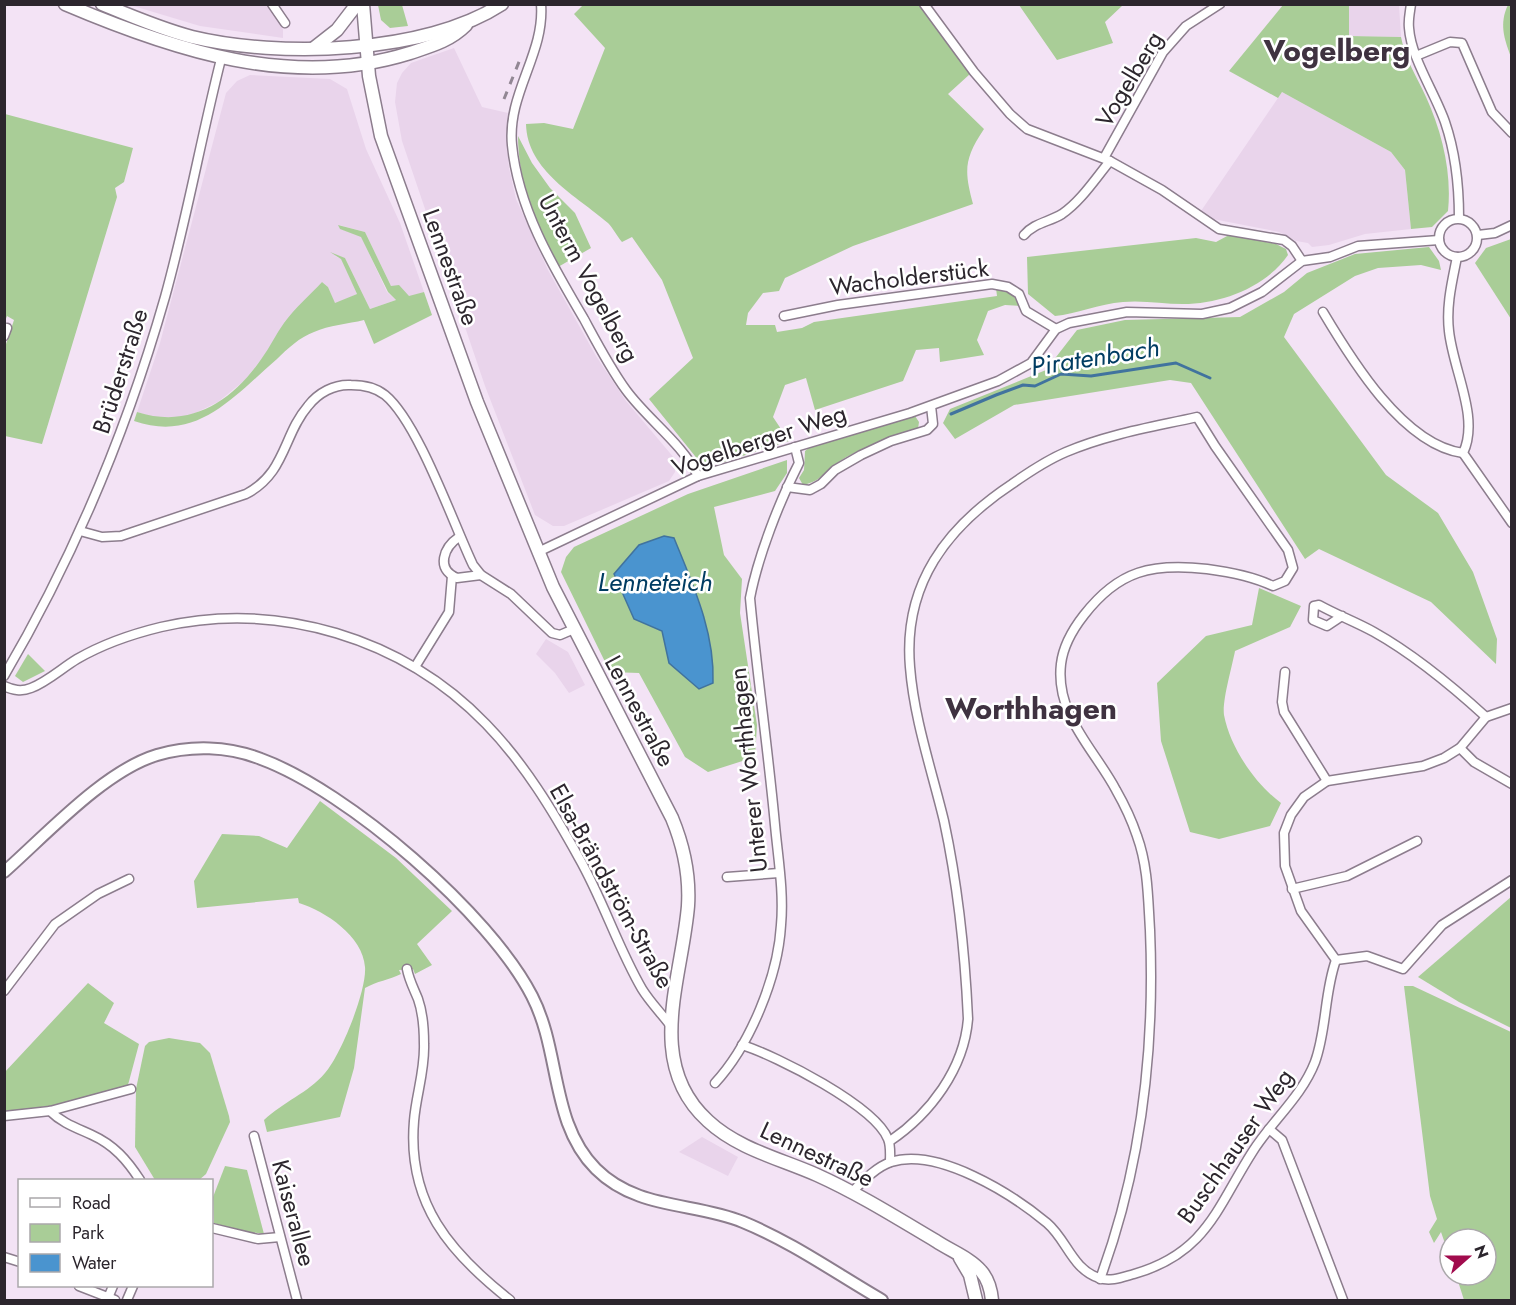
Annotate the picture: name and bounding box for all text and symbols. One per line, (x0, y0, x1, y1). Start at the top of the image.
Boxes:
street label: Vogelberg (1087, 24, 1171, 134)
district label: Vogelberg (1263, 29, 1410, 72)
street label: Unterm Vogelberg (530, 188, 648, 368)
street label: Lennestraße (414, 204, 488, 330)
street label: Wacholderstück (827, 250, 991, 304)
street label: Brüderstraße (83, 304, 157, 438)
water label: Piratenbach (1028, 328, 1162, 386)
street label: Vogelberger Weg (667, 395, 851, 485)
water label: Lenneteich (598, 563, 712, 601)
street label: Lennestraße (596, 649, 684, 773)
street label: Unterer Worthhagen (720, 666, 776, 874)
district label: Worthhagen (945, 687, 1117, 730)
street label: Elsa-Brändström-Straße (541, 777, 683, 995)
street label: Buschhauser Weg (1169, 1061, 1301, 1231)
street label: Lennestraße (754, 1112, 880, 1196)
street label: Kaiserallee (263, 1156, 325, 1270)
legend (18, 1179, 213, 1287)
text: Road (72, 1190, 111, 1216)
text: Park (72, 1220, 104, 1246)
north arrow (1438, 1227, 1498, 1287)
text: N (1469, 1242, 1495, 1262)
text: Water (72, 1250, 117, 1276)

